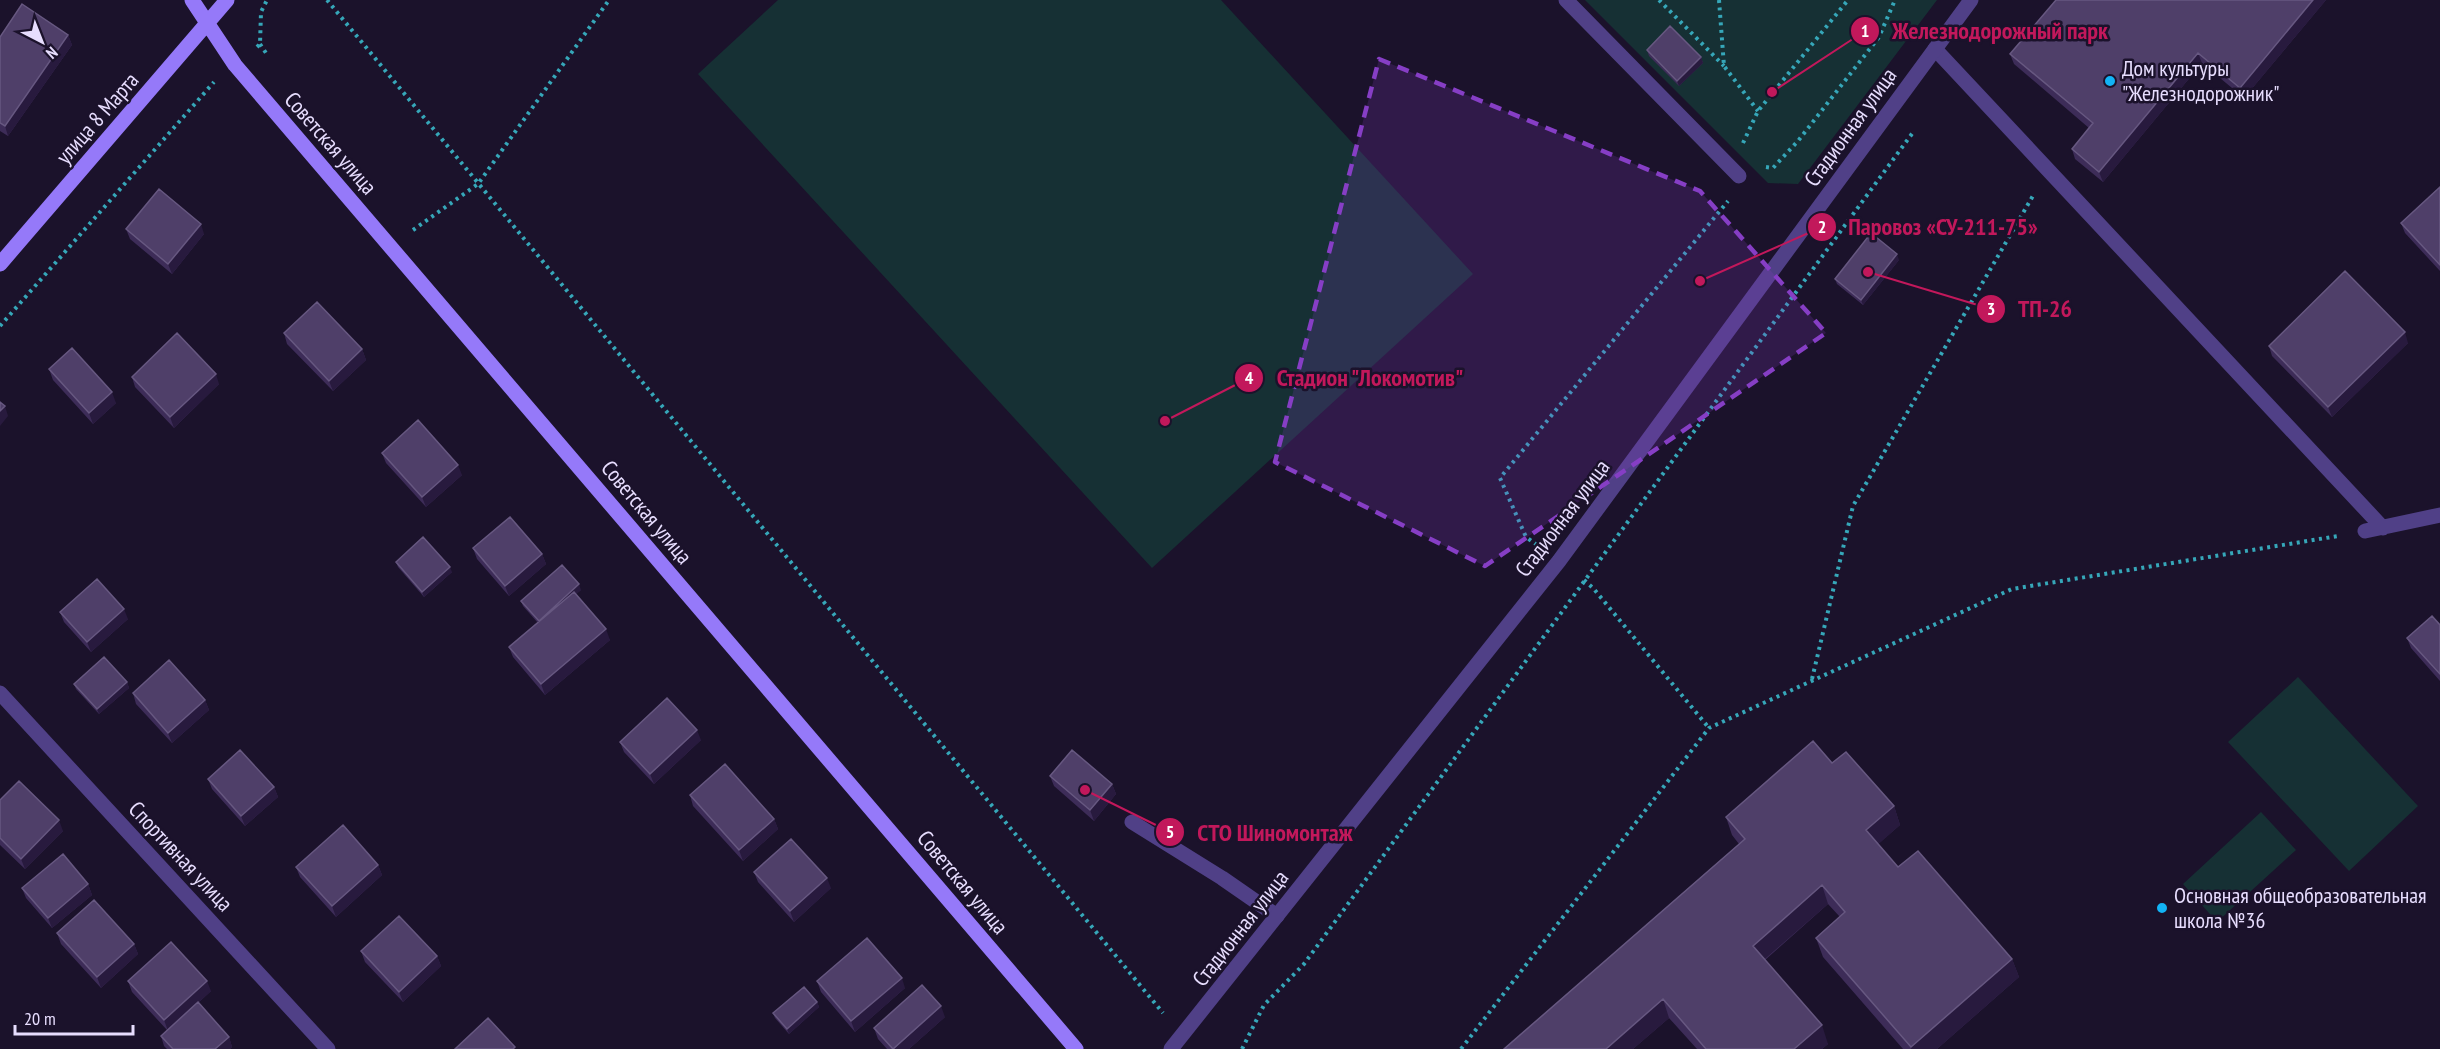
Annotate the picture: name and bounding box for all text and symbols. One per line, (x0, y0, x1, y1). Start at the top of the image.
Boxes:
callout: Железнодорожный парк (1850, 10, 2120, 52)
north arrow (12, 12, 72, 72)
text: Железнодорожный парк (1891, 15, 2108, 46)
text: 1 (1861, 19, 1869, 42)
text: N (42, 43, 62, 63)
place label: Дом культуры "Железнодорожник" (2122, 54, 2280, 107)
street label: Стадионная улица (1798, 62, 1902, 192)
street label: улица 8 Марта (50, 66, 144, 170)
marker: Дом культуры "Железнодорожник" (2103, 74, 2117, 88)
street label: Советская улица (279, 86, 383, 200)
callout: Паровоз «СУ-211-75» (1807, 206, 2050, 248)
text: Паровоз «СУ-211-75» (1848, 211, 2038, 242)
text: 2 (1818, 215, 1826, 238)
callout: ТП-26 (1976, 288, 2084, 330)
text: ТП-26 (2018, 293, 2072, 324)
text: 3 (1987, 297, 1995, 320)
callout: Стадион "Локомотив" (1234, 357, 1477, 399)
text: Стадион "Локомотив" (1277, 362, 1463, 393)
text: 4 (1245, 366, 1254, 389)
street label: Советская улица (595, 454, 699, 570)
street label: Стадионная улица (1509, 454, 1615, 582)
street label: Спортивная улица (123, 795, 239, 917)
callout: СТО Шиномонтаж (1155, 811, 1365, 853)
text: СТО Шиномонтаж (1197, 817, 1354, 848)
text: 5 (1166, 820, 1174, 843)
street label: Советская улица (911, 824, 1015, 940)
street label: Стадионная улица (1186, 864, 1294, 992)
place label: Основная общеобразовательная школа №36 (2174, 881, 2427, 934)
marker: Основная общеобразовательная школа №36 (2155, 901, 2169, 915)
scale bar (15, 998, 134, 1036)
text: 20 m (24, 1007, 56, 1030)

